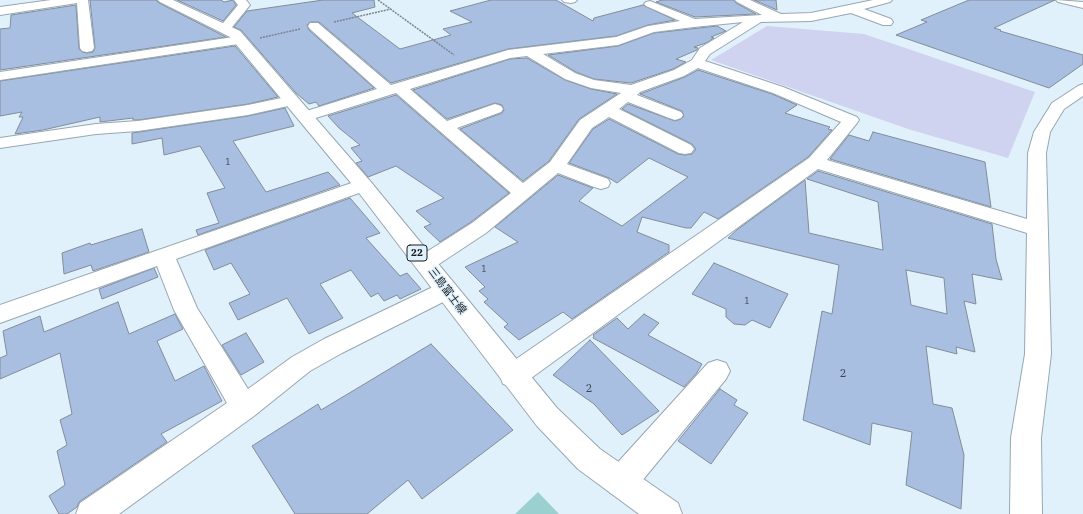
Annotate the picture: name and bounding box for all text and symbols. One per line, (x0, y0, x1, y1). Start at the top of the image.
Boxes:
house number: 1 (225, 157, 231, 167)
road number: 22 (407, 245, 427, 261)
house number: 1 (481, 264, 487, 274)
street label: 三島富士線 (425, 265, 469, 317)
house number: 1 (744, 296, 750, 306)
house number: 2 (840, 367, 846, 381)
house number: 2 (586, 382, 592, 396)

